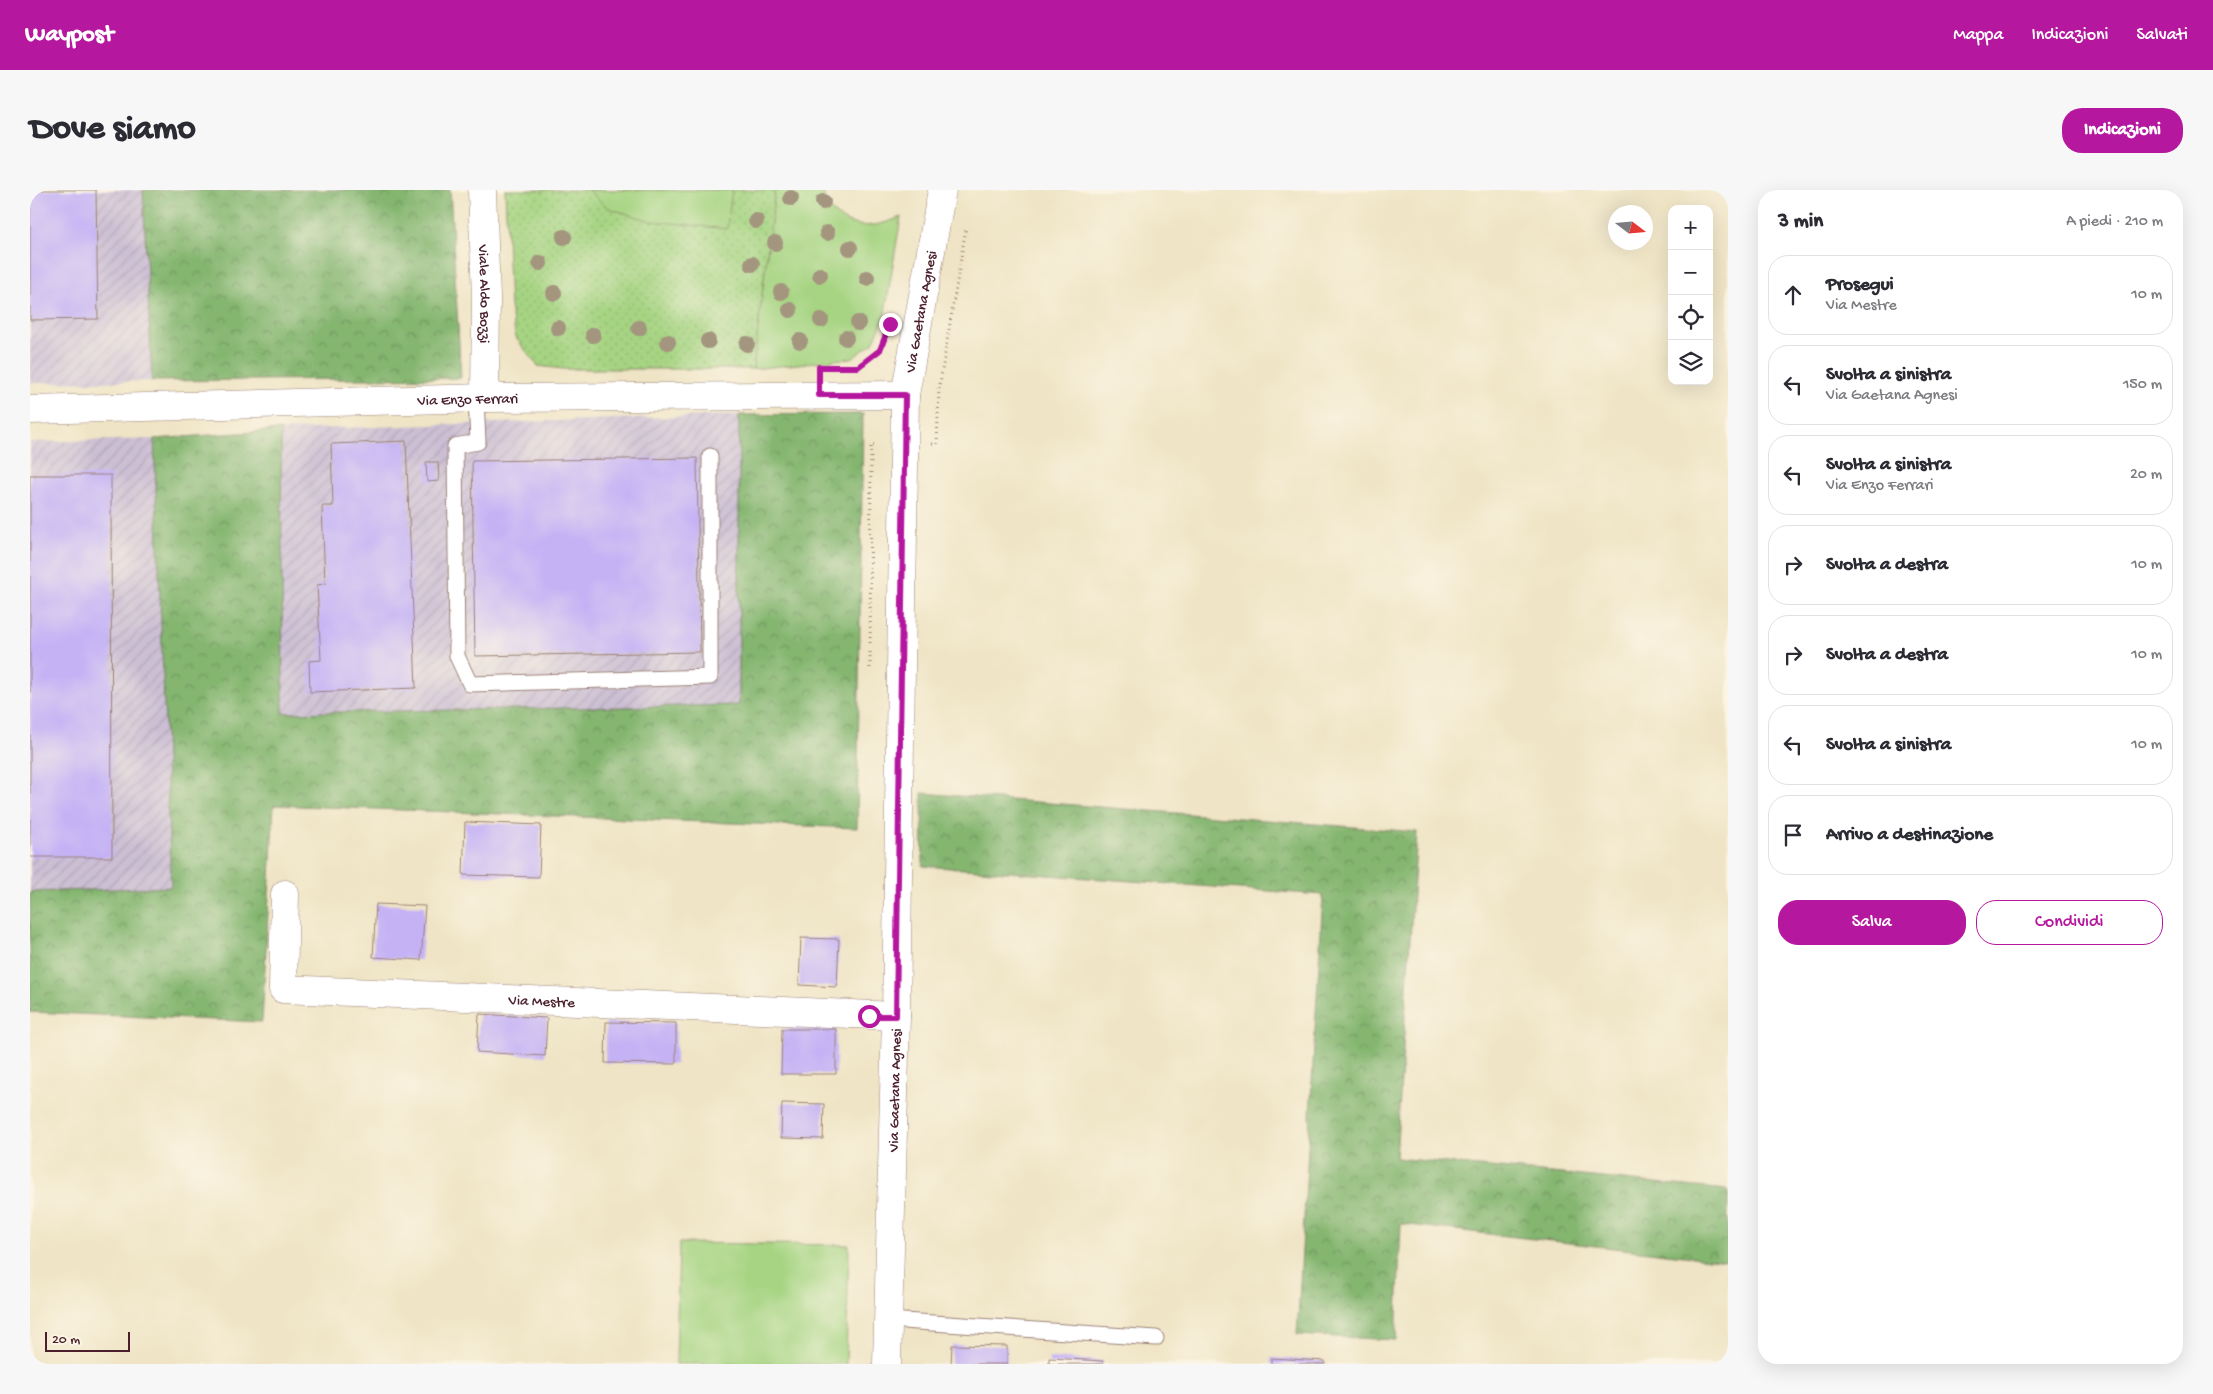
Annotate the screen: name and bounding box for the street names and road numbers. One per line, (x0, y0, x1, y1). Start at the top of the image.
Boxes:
street label: Viale Aldo Bozzi (473, 243, 493, 343)
street label: Via Gaetana Agnesi (902, 249, 942, 375)
street label: Via Enzo Ferrari (416, 391, 518, 411)
street label: Via Mestre (507, 992, 575, 1013)
street label: Via Gaetana Agnesi (885, 1028, 907, 1153)

